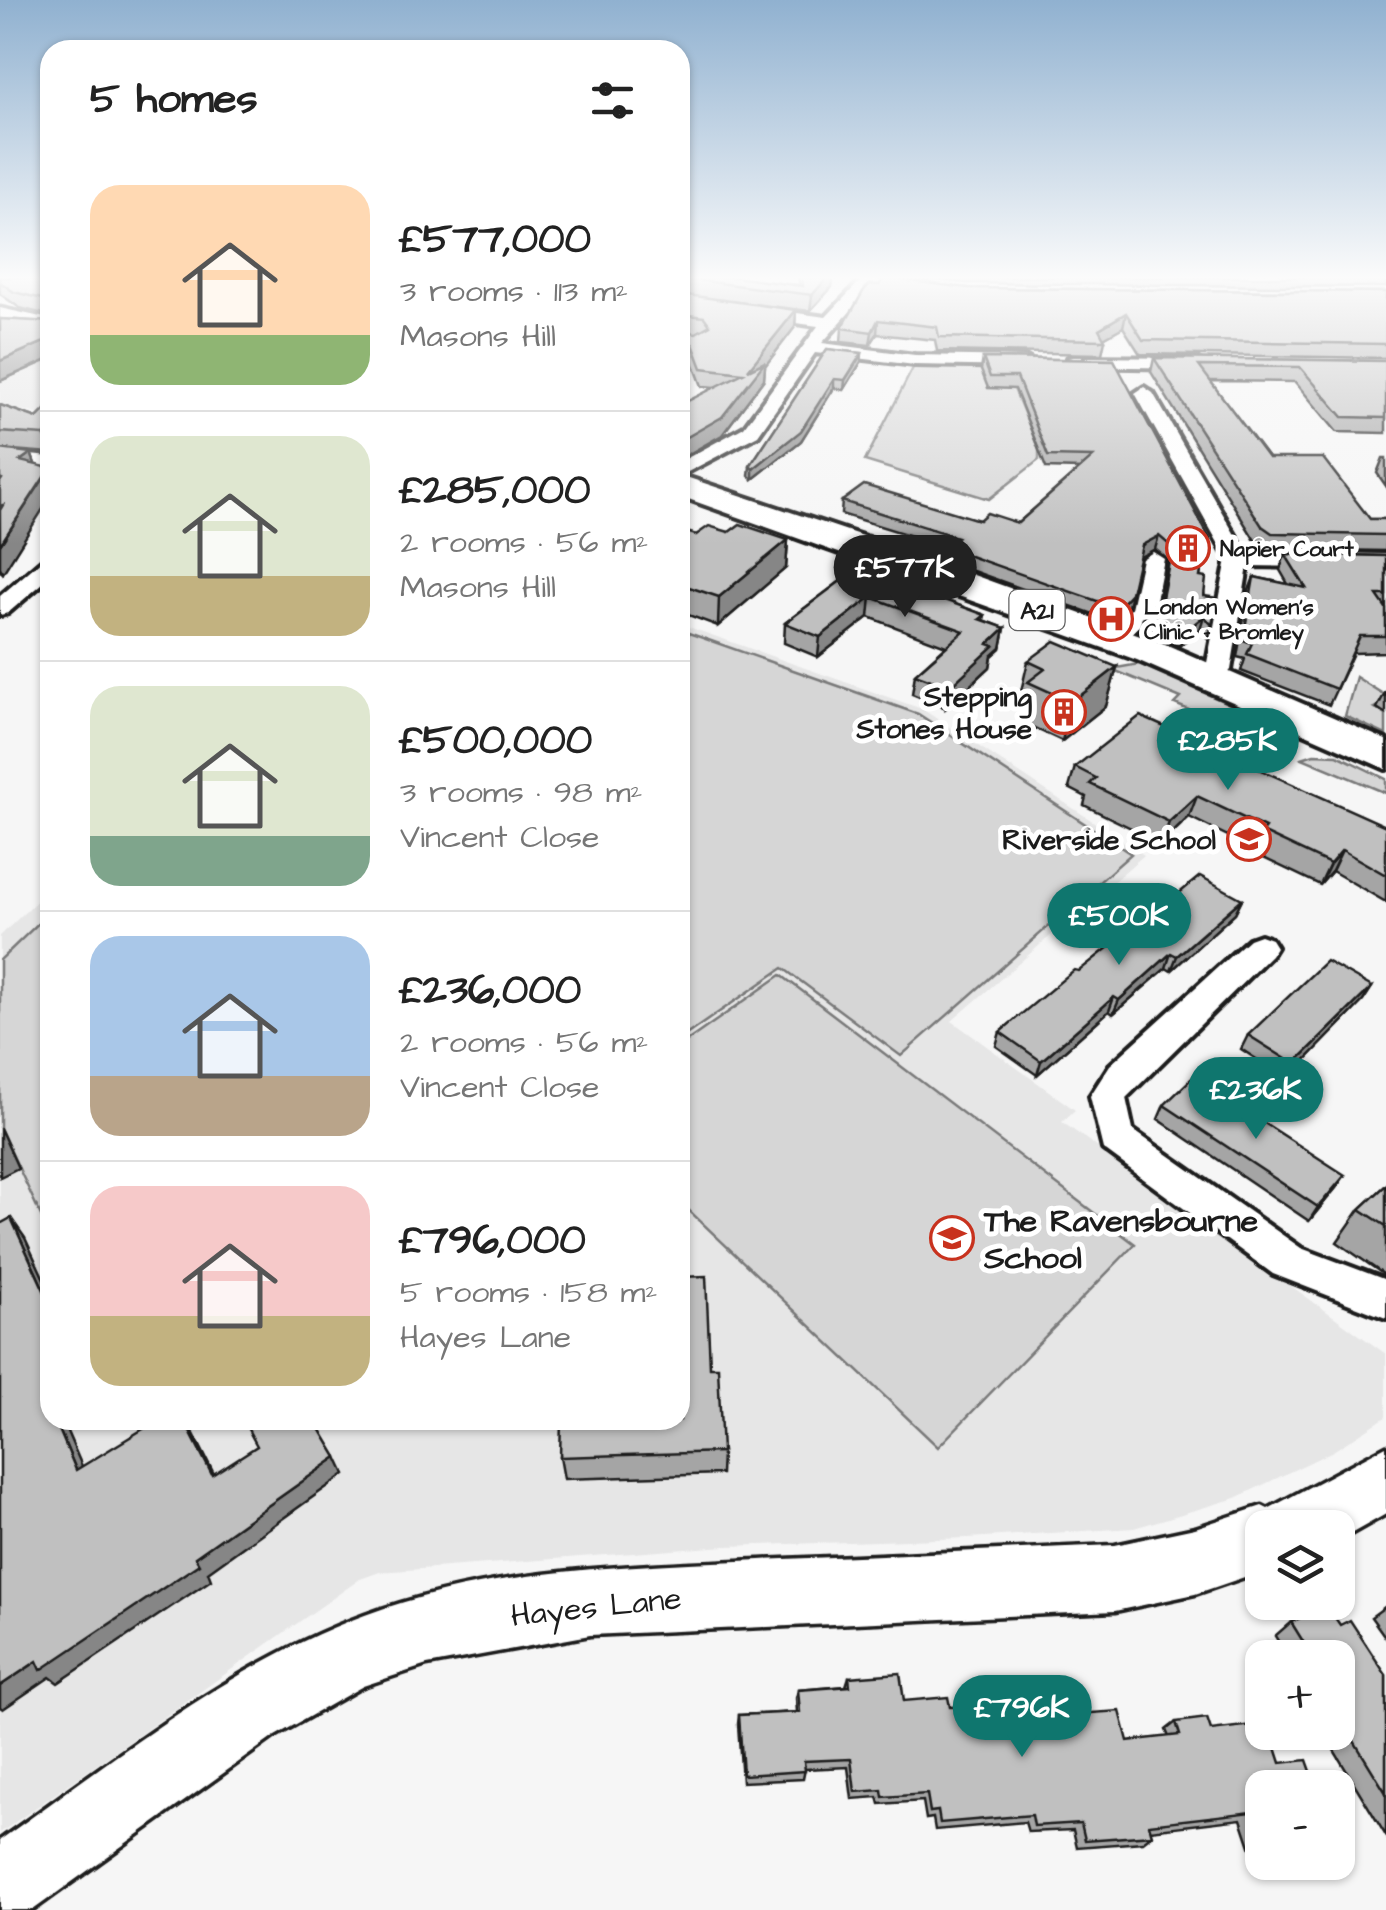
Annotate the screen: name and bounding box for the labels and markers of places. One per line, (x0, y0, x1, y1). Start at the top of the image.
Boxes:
building icon: Napier Court (1165, 525, 1211, 571)
place label: Napier Court (1220, 534, 1355, 565)
pin: £577K (835, 535, 975, 620)
place label: London Women's Clinic - Bromley (1144, 592, 1314, 650)
hospital icon: London Women's Clinic - Bromley (1088, 596, 1134, 642)
place label: Stepping Stones House (855, 678, 1033, 749)
building icon: Stepping Stones House (1041, 689, 1087, 735)
pin: £285K (1158, 708, 1298, 793)
school or university icon: Riverside School (1226, 816, 1272, 862)
place label: Riverside School (1002, 821, 1216, 860)
pin: £500K (1049, 883, 1189, 968)
pin: £236K (1186, 1057, 1326, 1142)
place label: The Ravensbourne School (983, 1199, 1258, 1281)
school or university icon: The Ravensbourne School (929, 1215, 975, 1261)
pin: £796K (952, 1675, 1092, 1760)

